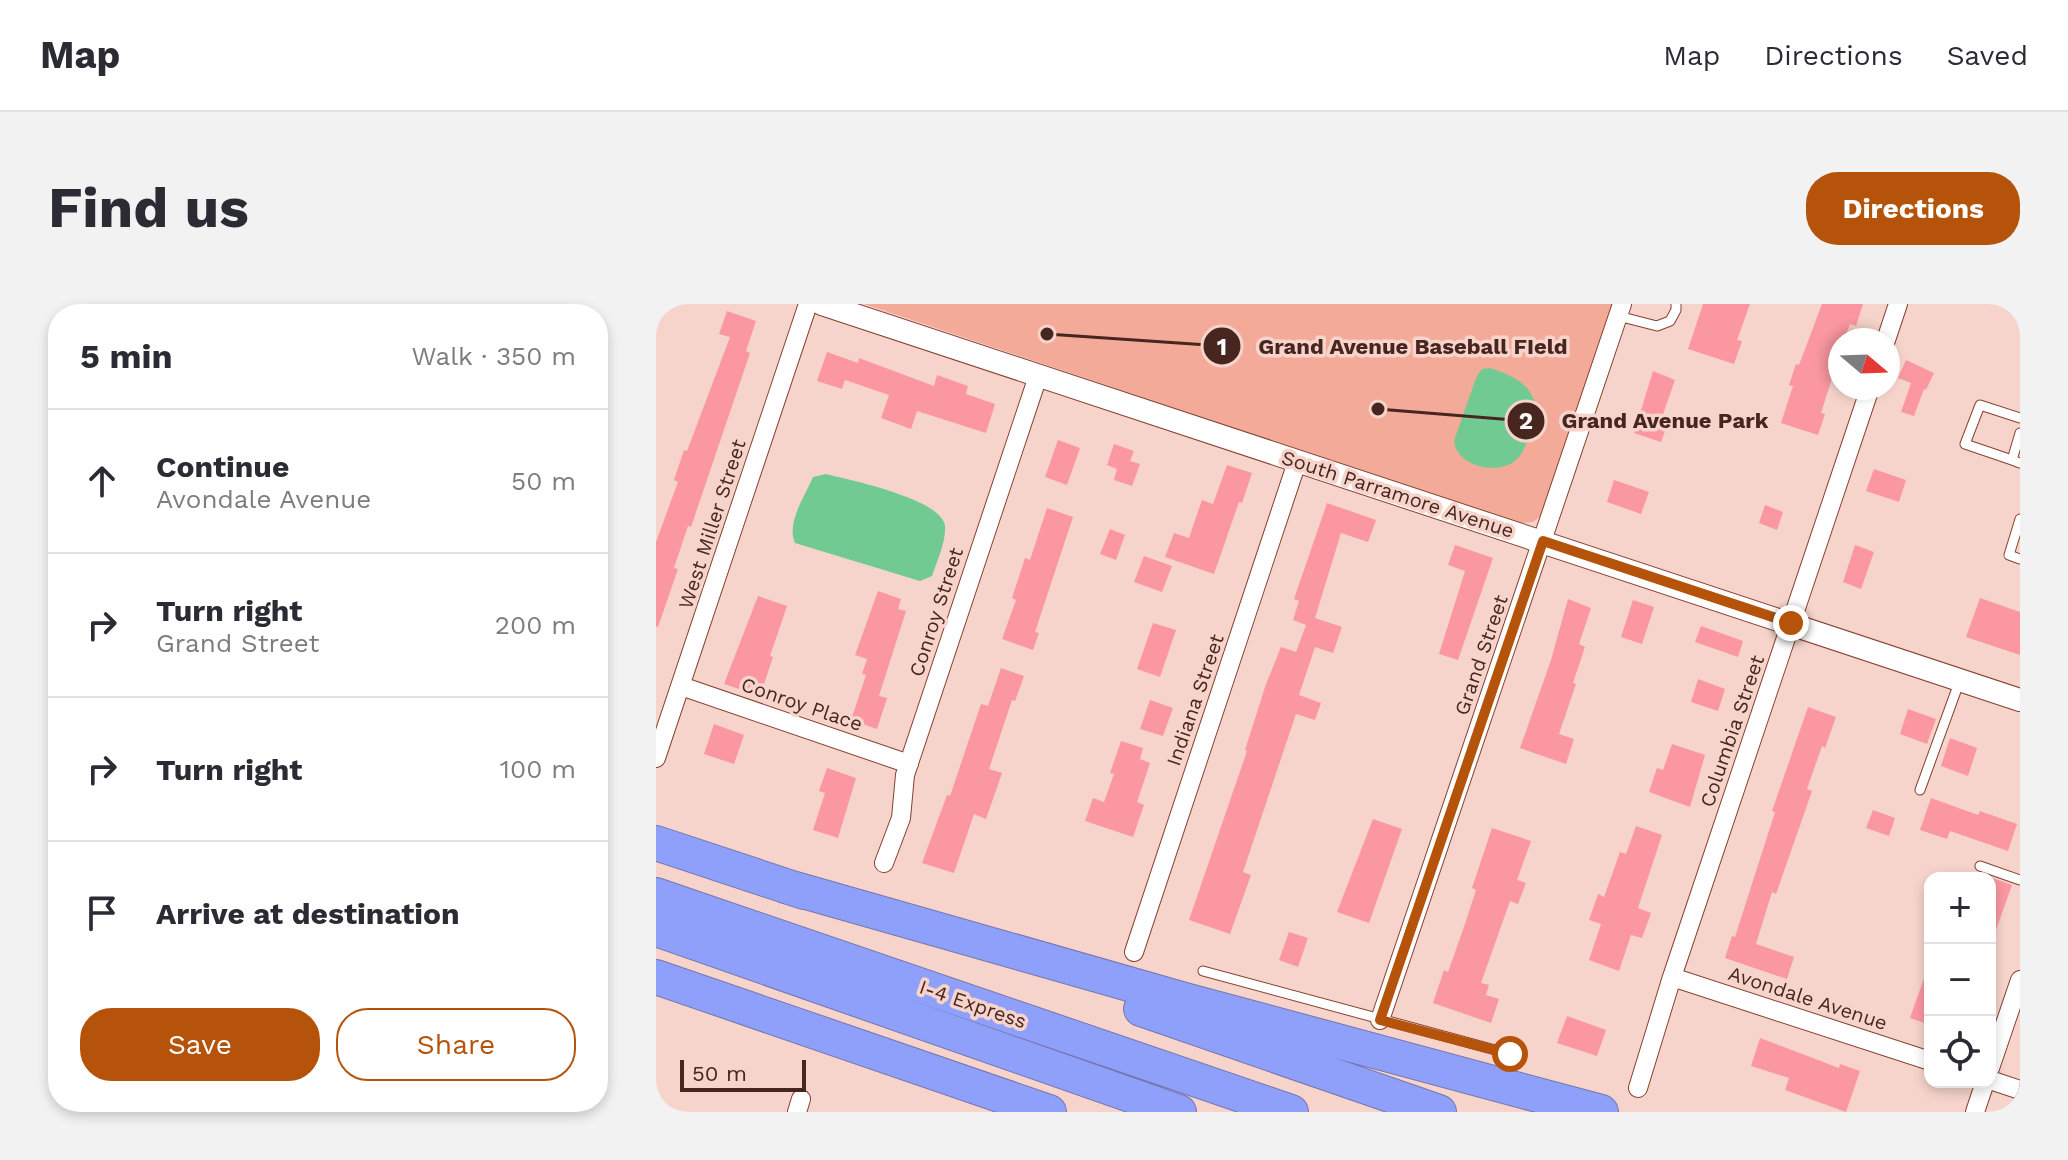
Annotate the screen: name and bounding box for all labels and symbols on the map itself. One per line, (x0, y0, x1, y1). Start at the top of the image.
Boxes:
callout: Grand Avenue Baseball FIeld (1202, 323, 1584, 369)
north arrow (1828, 328, 1900, 400)
text: 1 (1217, 333, 1227, 361)
text: Grand Avenue Baseball FIeld (1258, 334, 1568, 359)
callout: Grand Avenue Park (1506, 398, 1785, 444)
text: 2 (1519, 407, 1533, 435)
text: Grand Avenue Park (1562, 408, 1769, 433)
street label: West Miller Street (673, 436, 751, 612)
street label: South Parramore Avenue (1279, 445, 1517, 543)
street label: Conroy Street (904, 544, 968, 680)
street label: Grand Street (1449, 591, 1513, 718)
route end (1773, 605, 1809, 641)
street label: Indiana Street (1161, 630, 1229, 769)
street label: Columbia Street (1695, 651, 1769, 810)
street label: Conroy Place (738, 672, 866, 736)
street label: Avondale Avenue (1726, 961, 1890, 1035)
street label: I-4 Express (916, 974, 1030, 1034)
route start (1492, 1036, 1528, 1072)
scale bar (680, 1056, 806, 1092)

